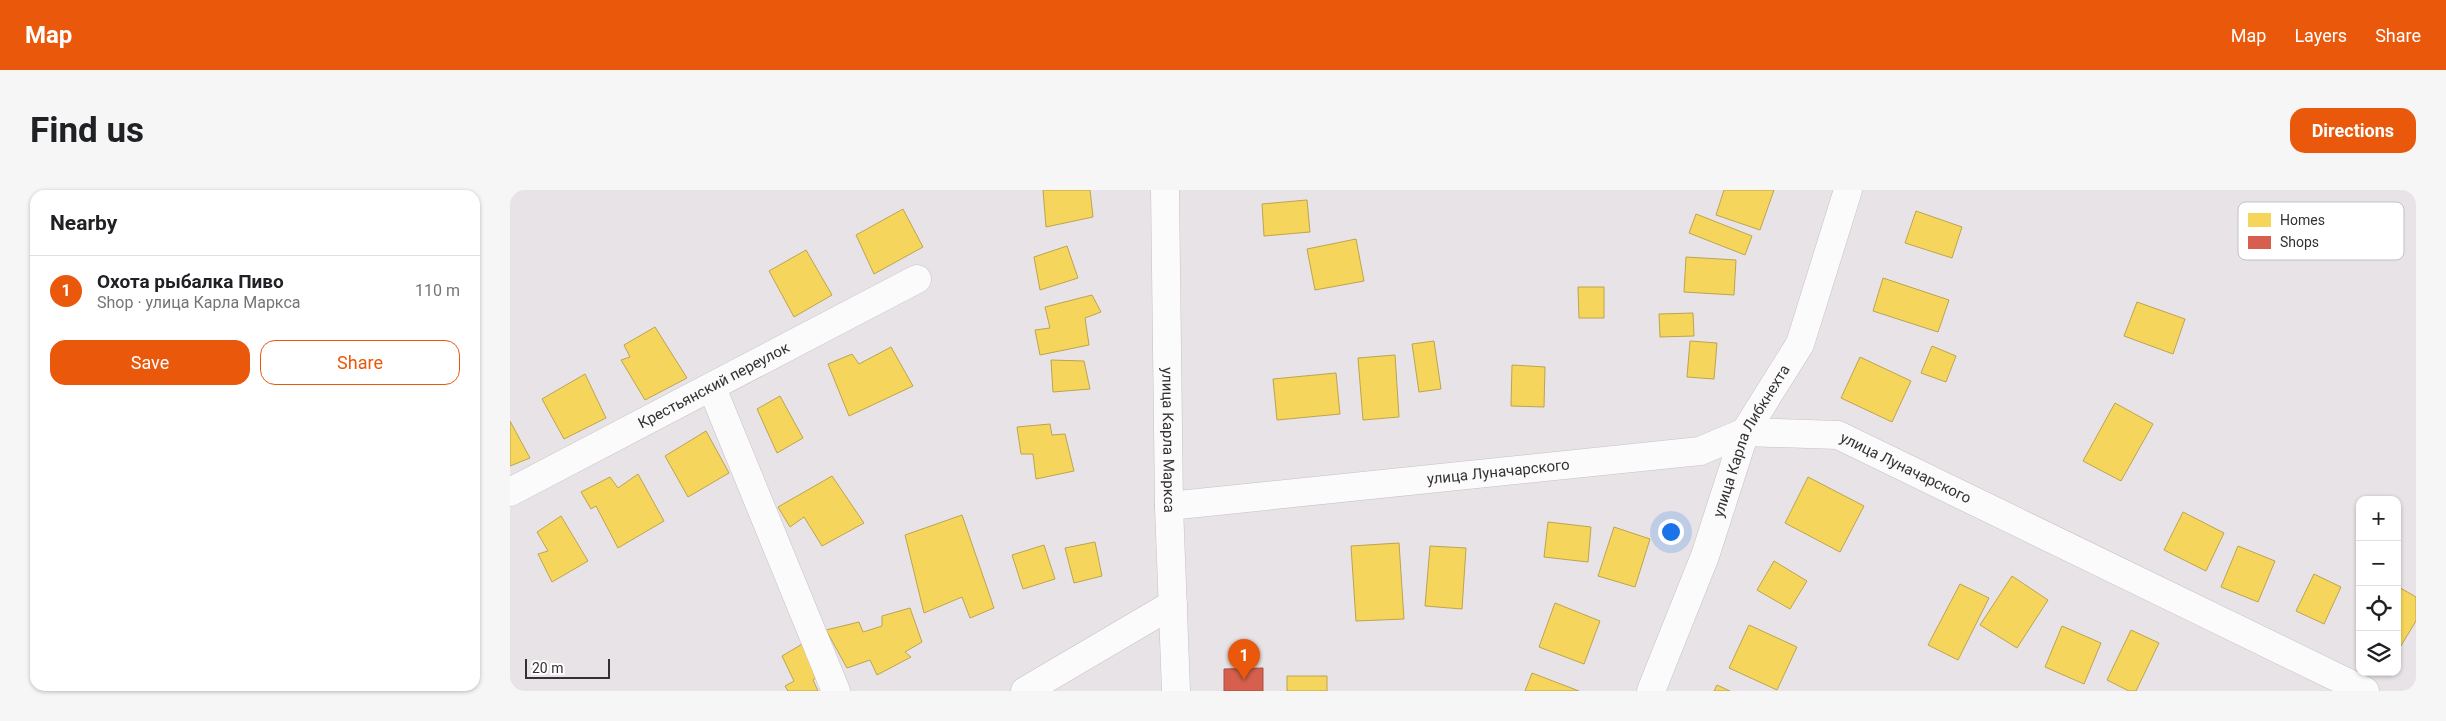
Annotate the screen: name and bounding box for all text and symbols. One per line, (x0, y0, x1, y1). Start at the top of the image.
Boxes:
text: Map (25, 21, 72, 49)
text: Map (2231, 25, 2266, 46)
text: Layers (2294, 25, 2347, 46)
text: Share (2375, 25, 2421, 46)
button: Directions (2290, 108, 2416, 153)
text: Find us (30, 110, 144, 151)
legend (2238, 202, 2404, 260)
text: Nearby (50, 211, 117, 235)
text: Homes (2280, 212, 2325, 228)
text: Shops (2280, 234, 2319, 250)
text: Охота рыбалка Пиво (97, 270, 284, 293)
text: 1 (61, 281, 71, 300)
text: 110 m (415, 281, 460, 300)
text: Shop · улица Карла Маркса (97, 293, 300, 312)
street label: Крестьянский переулок (635, 338, 792, 432)
button: Save (50, 340, 250, 385)
button: Share (260, 340, 460, 385)
street label: улица Карла Либкнехта (1709, 361, 1794, 519)
street label: улица Карла Маркса (1158, 367, 1178, 513)
street label: улица Луначарского (1837, 428, 1974, 507)
street label: улица Луначарского (1426, 456, 1570, 488)
map controls (2356, 496, 2401, 676)
button: + (2356, 496, 2401, 541)
your location (1658, 519, 1684, 545)
button: − (2356, 541, 2401, 586)
button: locate (2356, 586, 2401, 631)
button: layers (2356, 631, 2401, 676)
pin: 1 (1228, 639, 1260, 680)
scale bar (525, 656, 610, 679)
text: 20 m (532, 660, 564, 676)

